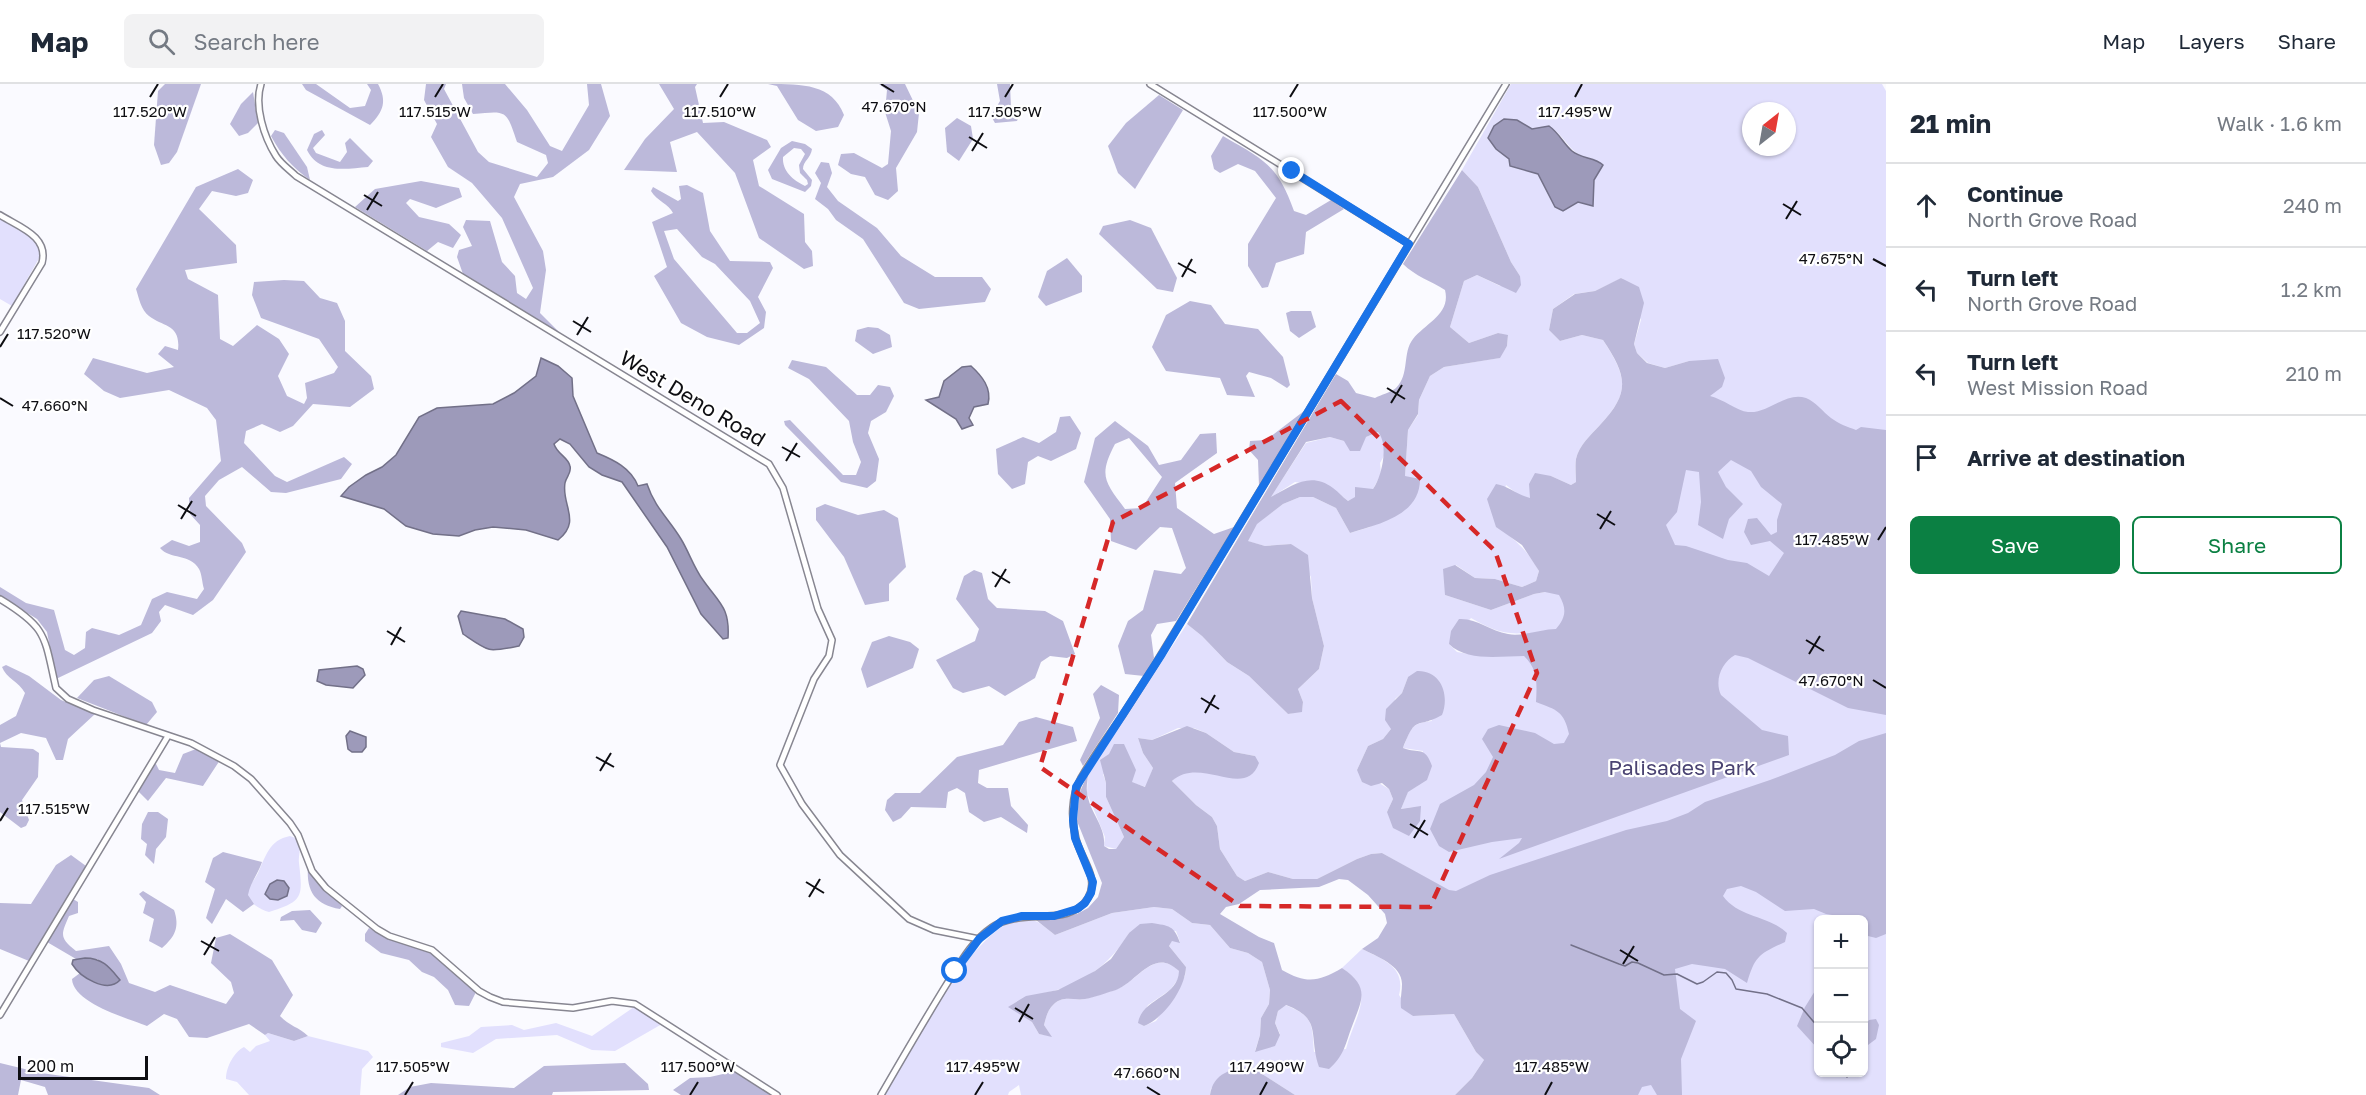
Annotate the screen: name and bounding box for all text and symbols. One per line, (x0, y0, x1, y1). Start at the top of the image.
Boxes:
search box (124, 14, 544, 68)
text: Map (30, 25, 88, 58)
icon: search (145, 25, 178, 58)
text: Search here (193, 28, 319, 55)
text: Map (2102, 28, 2145, 54)
text: Layers (2178, 28, 2245, 54)
text: Share (2278, 28, 2336, 54)
text: 47.670°N (861, 97, 927, 115)
text: 117.520°W (113, 102, 187, 120)
text: 117.515°W (399, 102, 471, 120)
text: 117.510°W (684, 102, 756, 120)
text: 117.505°W (968, 102, 1042, 120)
text: 117.500°W (1253, 102, 1327, 120)
text: 117.495°W (1538, 102, 1612, 120)
north arrow (1742, 102, 1796, 156)
text: 21 min (1910, 108, 1991, 139)
text: Walk · 1.6 km (2217, 111, 2342, 135)
route end (1278, 157, 1304, 183)
text: Continue (1967, 180, 2063, 207)
icon: ahead (1910, 189, 1943, 222)
text: 240 m (2283, 193, 2342, 217)
text: North Grove Road (1967, 207, 2137, 231)
text: 47.675°N (1799, 249, 1863, 267)
text: Turn left (1967, 264, 2058, 291)
icon: left (1910, 273, 1943, 306)
text: 1.2 km (2281, 277, 2342, 301)
text: North Grove Road (1967, 291, 2137, 315)
text: 117.520°W (17, 324, 91, 342)
street label: West Deno Road (615, 344, 771, 452)
text: Turn left (1967, 348, 2058, 375)
icon: left (1910, 357, 1943, 390)
text: 210 m (2286, 361, 2342, 385)
text: West Mission Road (1967, 375, 2148, 399)
text: 47.660°N (22, 396, 88, 414)
icon: arrive (1910, 441, 1943, 474)
text: Arrive at destination (1967, 444, 2185, 471)
button: Save (1910, 516, 2120, 574)
button: Share (2132, 516, 2342, 574)
text: 117.485°W (1795, 530, 1869, 548)
text: 47.670°N (1798, 671, 1864, 689)
park label: Palisades Park (1608, 754, 1756, 780)
text: 117.515°W (18, 799, 90, 817)
map controls (1814, 915, 1868, 1077)
button: + (1814, 915, 1868, 969)
route start (941, 957, 967, 983)
button: − (1814, 969, 1868, 1023)
button: locate (1814, 1023, 1868, 1077)
scale bar (18, 1053, 148, 1080)
text: 200 m (27, 1056, 74, 1076)
text: 117.505°W (376, 1057, 450, 1075)
text: 117.500°W (661, 1057, 735, 1075)
text: 117.495°W (946, 1057, 1020, 1075)
text: 117.490°W (1230, 1057, 1304, 1075)
text: 117.485°W (1515, 1057, 1589, 1075)
text: 47.660°N (1114, 1063, 1180, 1081)

